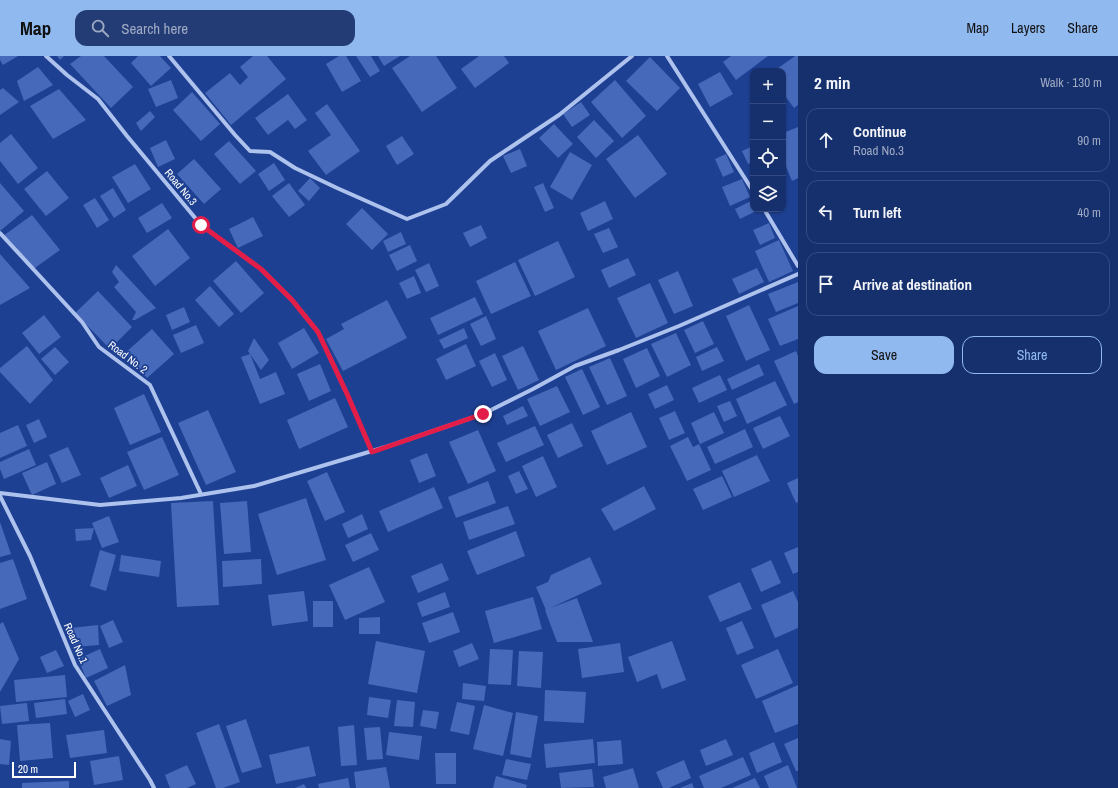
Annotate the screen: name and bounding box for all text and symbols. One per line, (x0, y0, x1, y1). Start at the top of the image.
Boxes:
search box (75, 10, 355, 46)
text: Map (20, 15, 51, 41)
icon: search (89, 17, 111, 39)
text: Search here (121, 18, 188, 39)
text: Map (967, 19, 989, 37)
text: Layers (1011, 19, 1045, 37)
text: Share (1067, 19, 1098, 37)
map controls (750, 68, 786, 212)
button: + (750, 68, 786, 104)
text: 2 min (814, 71, 850, 94)
text: Walk · 130 m (1040, 74, 1102, 91)
button: − (750, 104, 786, 140)
text: Continue (853, 121, 906, 142)
icon: ahead (815, 129, 837, 151)
text: 90 m (1077, 132, 1101, 149)
button: locate (750, 140, 786, 176)
text: Road No.3 (853, 142, 904, 159)
street label: Road No.3 (162, 166, 200, 208)
button: layers (750, 176, 786, 212)
icon: left (815, 201, 837, 223)
text: Turn left (853, 202, 901, 223)
text: 40 m (1077, 204, 1101, 221)
route start (192, 216, 210, 234)
icon: arrive (815, 273, 837, 295)
text: Arrive at destination (853, 274, 972, 295)
button: Save (814, 336, 954, 374)
button: Share (962, 336, 1102, 374)
street label: Road No. 2 (106, 338, 150, 376)
route end (474, 405, 492, 423)
street label: Road No.1 (61, 620, 91, 666)
scale bar (12, 760, 76, 779)
text: 20 m (18, 762, 38, 776)

